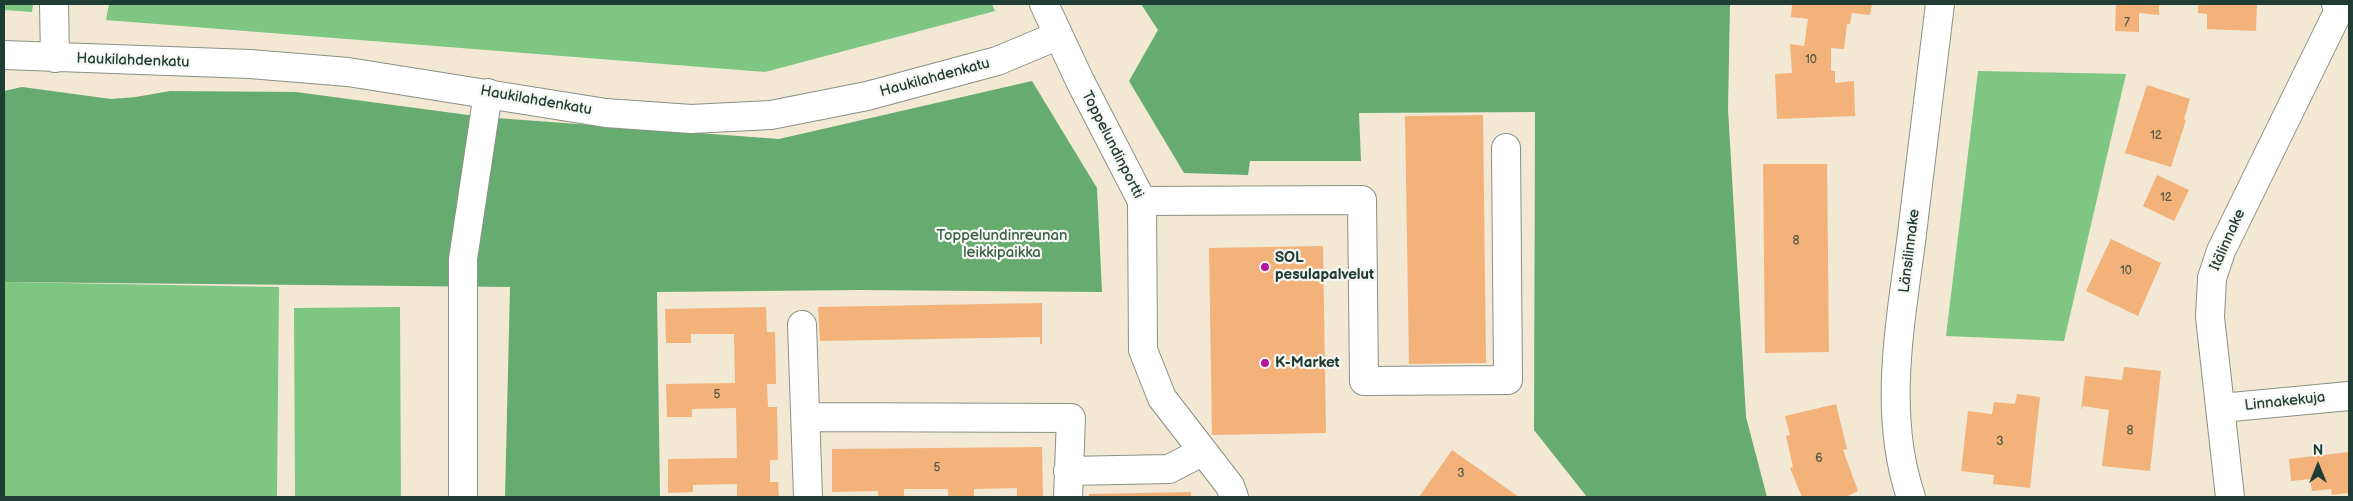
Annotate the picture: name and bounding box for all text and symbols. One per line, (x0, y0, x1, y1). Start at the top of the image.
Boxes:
house number: 7 (2124, 16, 2130, 30)
street label: Haukilahdenkatu (76, 50, 190, 72)
house number: 10 (1805, 53, 1817, 67)
street label: Haukilahdenkatu (878, 55, 992, 101)
street label: Haukilahdenkatu (479, 82, 593, 120)
street label: Toppelundinportti (1077, 88, 1147, 202)
house number: 12 (2150, 129, 2162, 143)
house number: 12 (2160, 191, 2172, 205)
street label: Itälinnake (2206, 206, 2250, 274)
street label: Länsilinnake (1896, 208, 1924, 294)
park label: Toppelundinreunan leikkipaikka (937, 227, 1067, 262)
house number: 8 (1793, 234, 1799, 248)
place label: SOL pesulapalvelut (1275, 249, 1374, 284)
marker: SOL pesulapalvelut (1259, 261, 1271, 273)
house number: 10 (2120, 264, 2132, 278)
place label: K-Market (1275, 354, 1340, 372)
marker: K-Market (1259, 357, 1271, 369)
house number: 5 (714, 388, 720, 402)
street label: Linnakekuja (2244, 389, 2326, 415)
house number: 8 (2127, 424, 2133, 438)
house number: 3 (1996, 435, 2004, 449)
north arrow (2293, 441, 2343, 491)
text: N (2313, 442, 2323, 459)
house number: 6 (1815, 452, 1823, 466)
house number: 5 (934, 461, 940, 475)
house number: 3 (1457, 467, 1465, 481)

